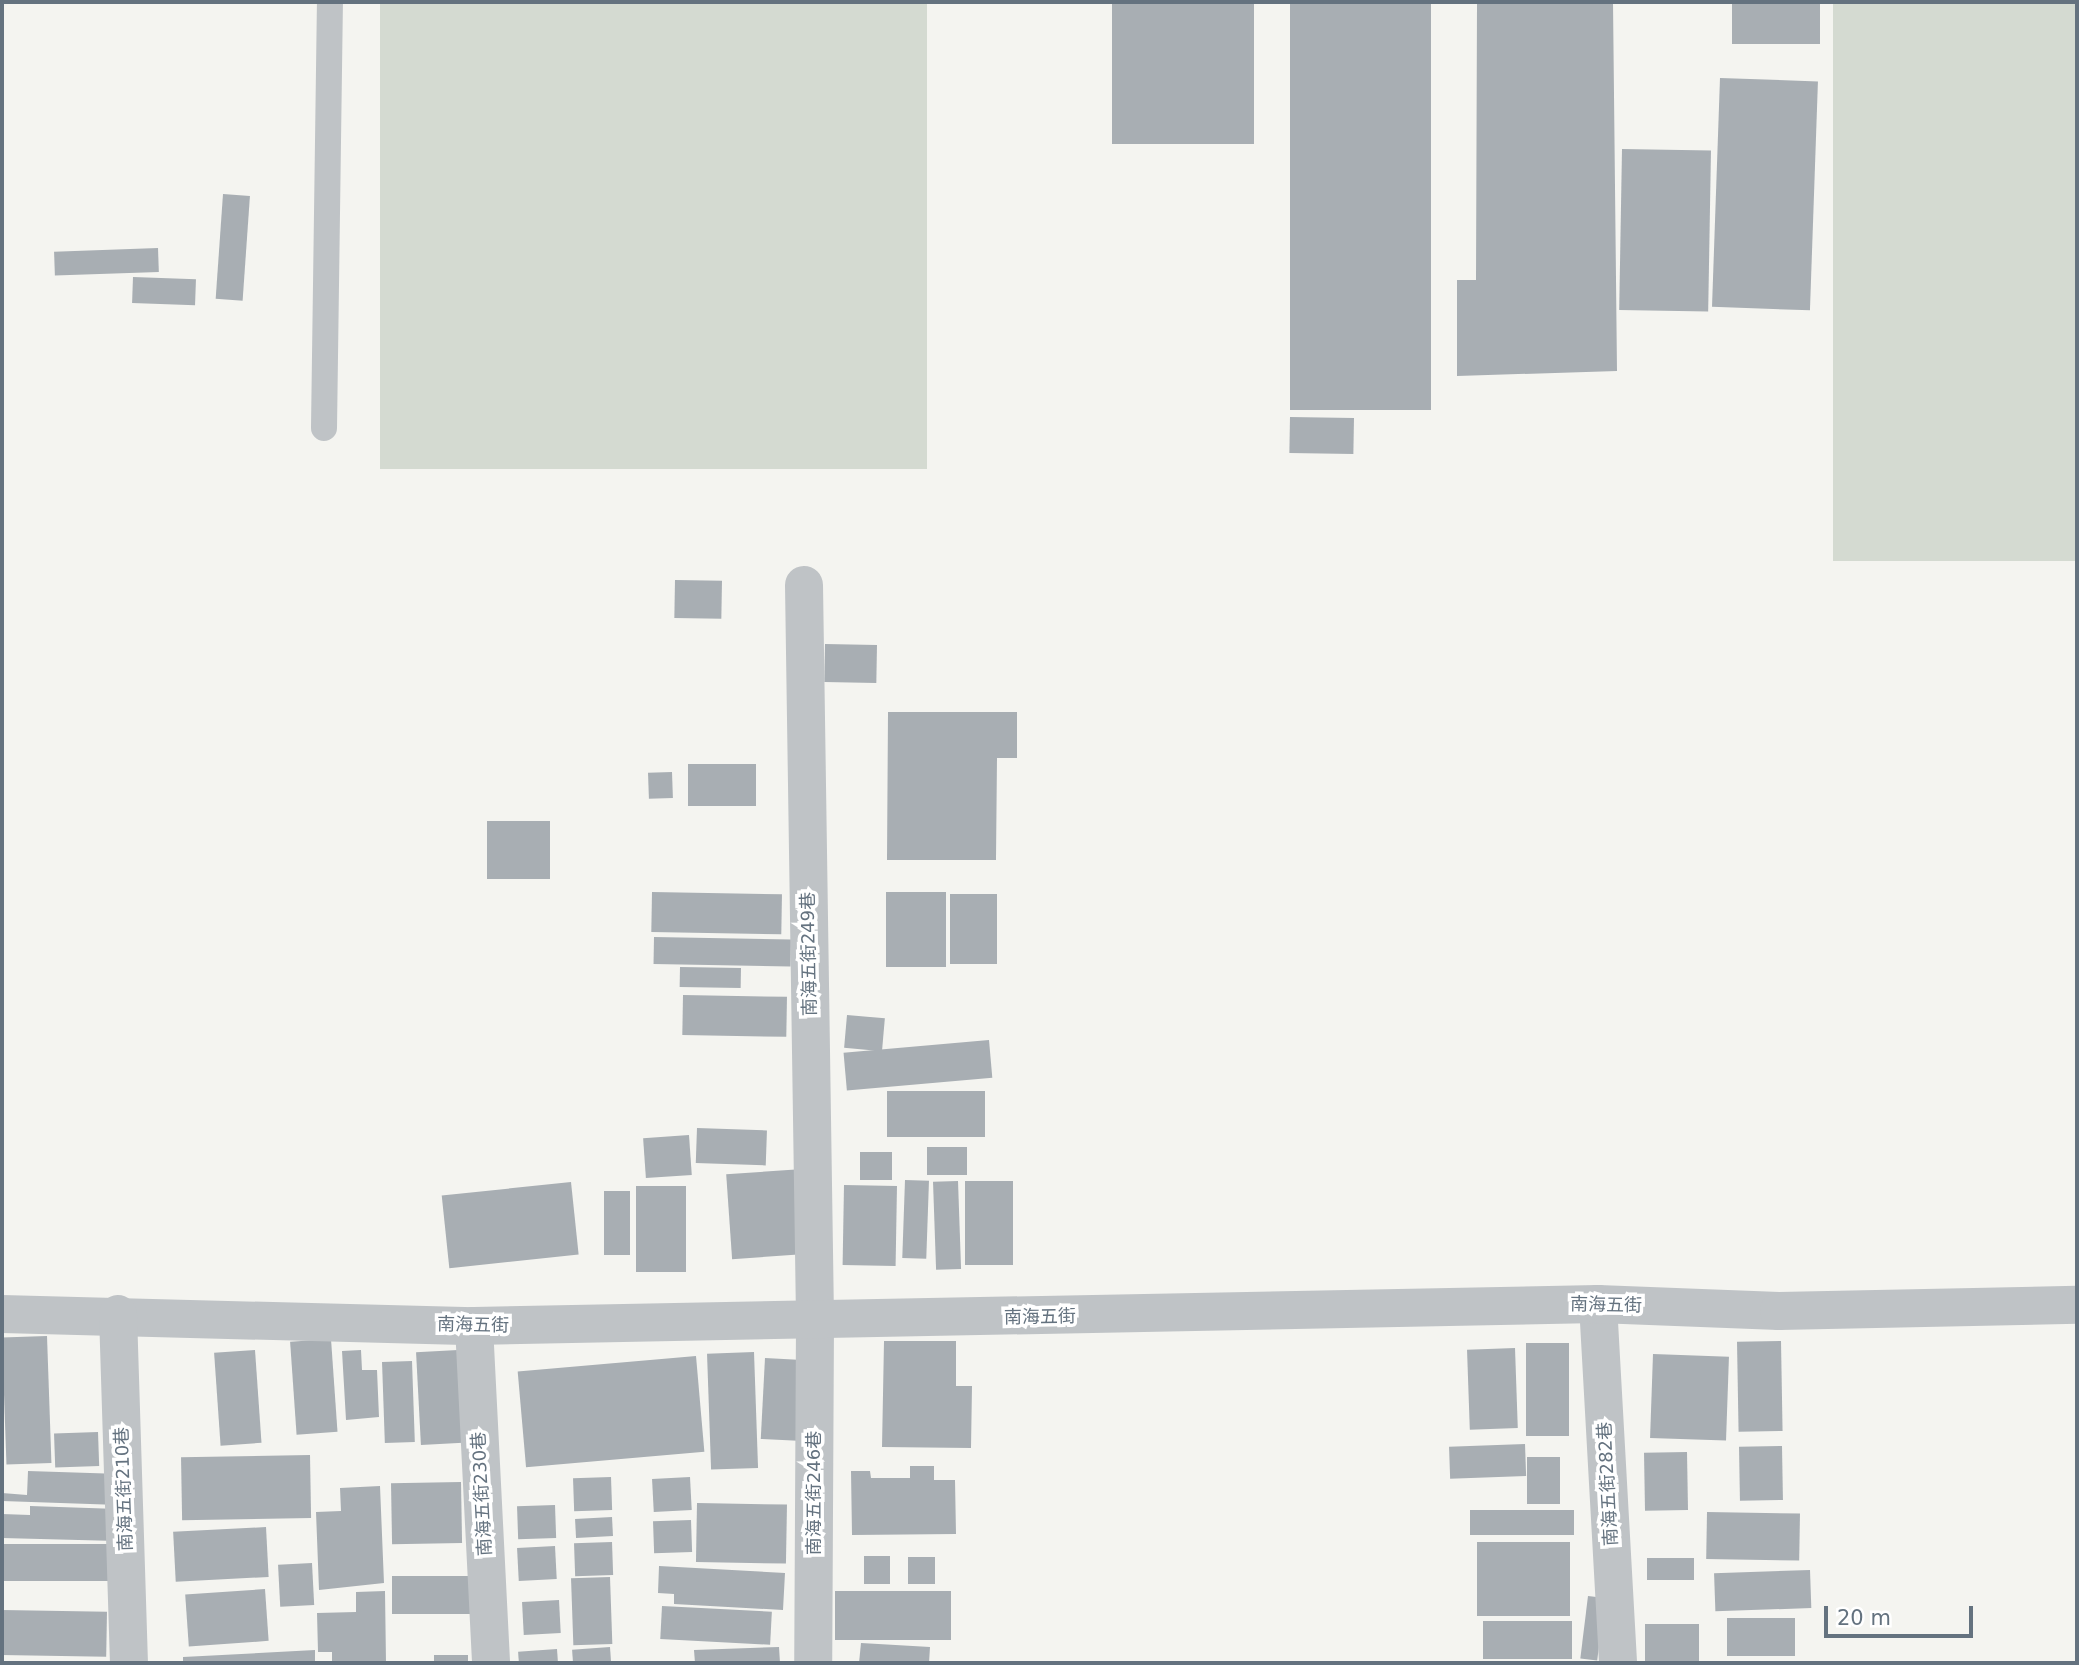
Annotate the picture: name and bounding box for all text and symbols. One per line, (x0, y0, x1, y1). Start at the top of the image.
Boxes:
street label: 南海五街249巷 (797, 892, 821, 1016)
street label: 南海五街 (1570, 1294, 1642, 1316)
street label: 南海五街 (1004, 1306, 1076, 1328)
street label: 南海五街 (437, 1314, 509, 1336)
street label: 南海五街282巷 (1594, 1421, 1622, 1547)
street label: 南海五街210巷 (111, 1426, 137, 1552)
street label: 南海五街230巷 (468, 1431, 496, 1557)
street label: 南海五街246巷 (803, 1431, 825, 1555)
scale bar (1827, 1592, 1976, 1636)
text: 20 m (1837, 1606, 1891, 1630)

